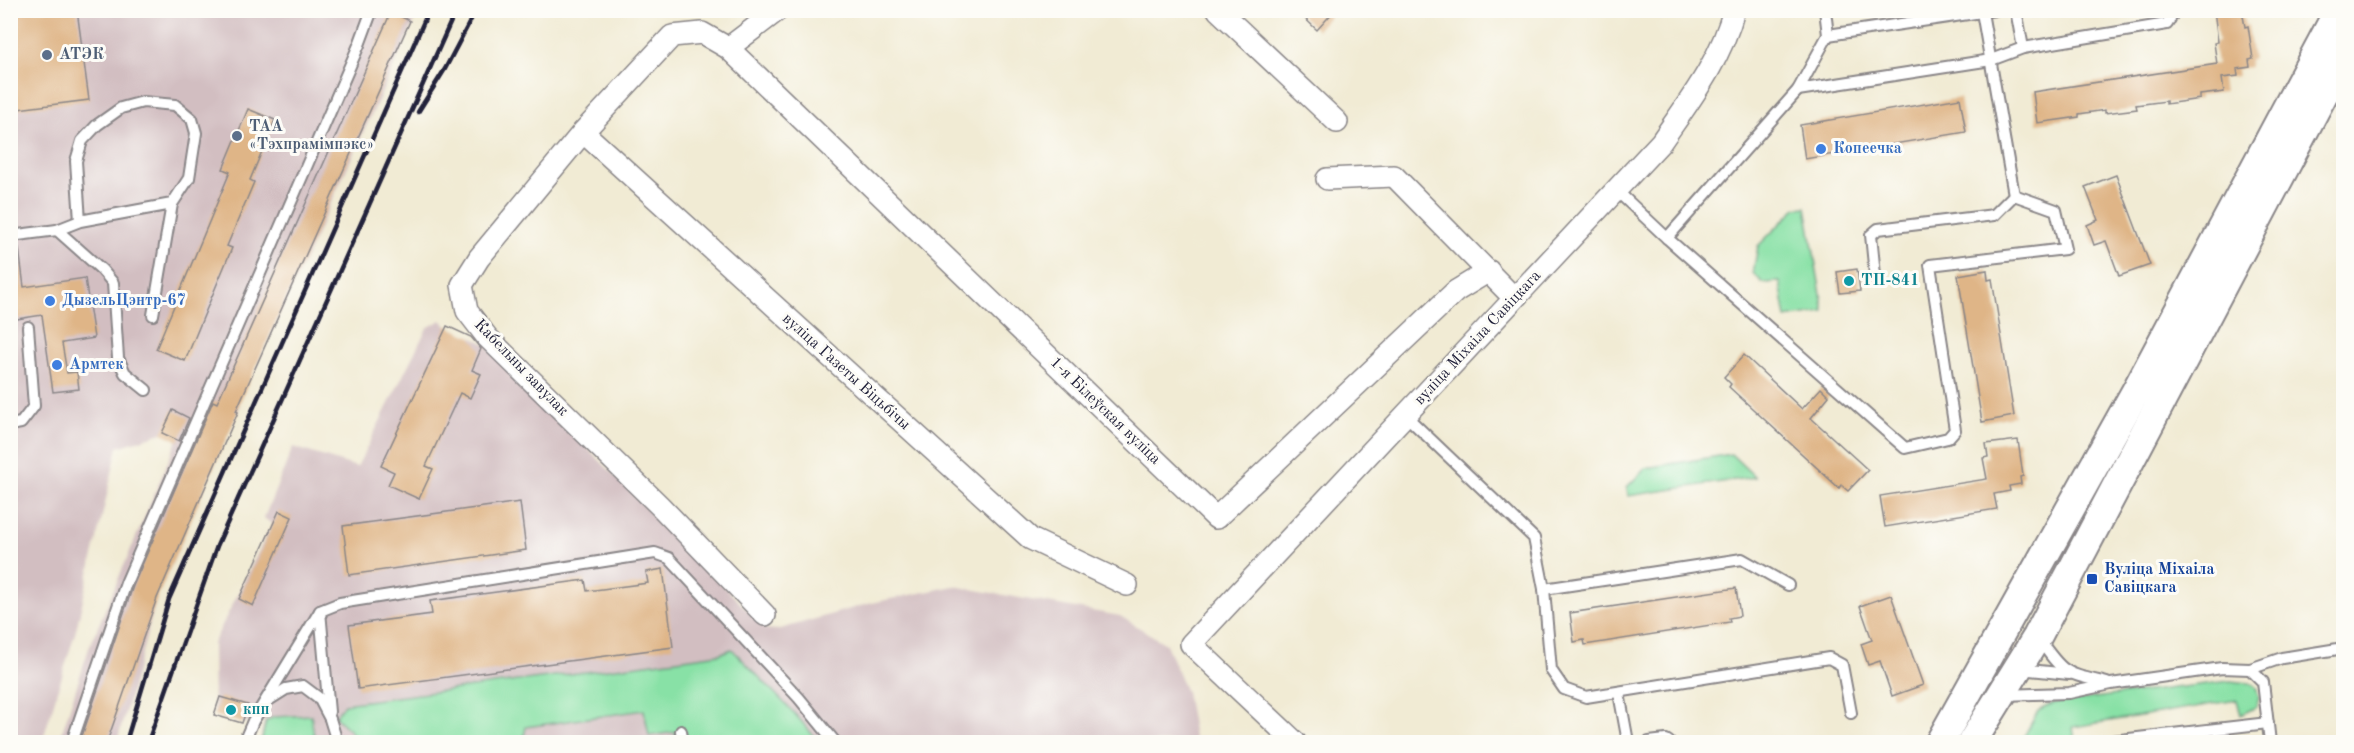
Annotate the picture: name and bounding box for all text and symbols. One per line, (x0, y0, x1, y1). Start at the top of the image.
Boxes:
place label: АТЭК (59, 47, 104, 63)
marker: АТЭК (40, 48, 54, 62)
place label: ТАА «Тэхпрамімпэкс» (249, 119, 374, 153)
marker: ТАА «Тэхпрамімпэкс» (230, 129, 244, 143)
place label: Копеечка (1833, 141, 1902, 157)
marker: Копеечка (1814, 142, 1828, 156)
street label: вуліца Міхаіла Савіцкага (1412, 268, 1544, 408)
place label: ТП-841 (1861, 273, 1919, 289)
marker: ТП-841 (1842, 274, 1856, 288)
place label: ДызельЦэнтр-67 (62, 293, 186, 309)
marker: ДызельЦэнтр-67 (43, 294, 57, 308)
street label: вуліца Газеты Віцьбічы (779, 311, 913, 433)
street label: Кабельны завулак (471, 317, 571, 419)
street label: 1-я Білеўская вуліца (1047, 354, 1163, 468)
place label: Армтек (69, 357, 124, 373)
marker: Армтек (50, 358, 64, 372)
place label: Вуліца Міхаіла Савіцкага (2104, 562, 2215, 596)
marker: Вуліца Міхаіла Савіцкага (2085, 572, 2099, 586)
place label: кпп (243, 702, 270, 718)
marker: кпп (224, 703, 238, 717)

